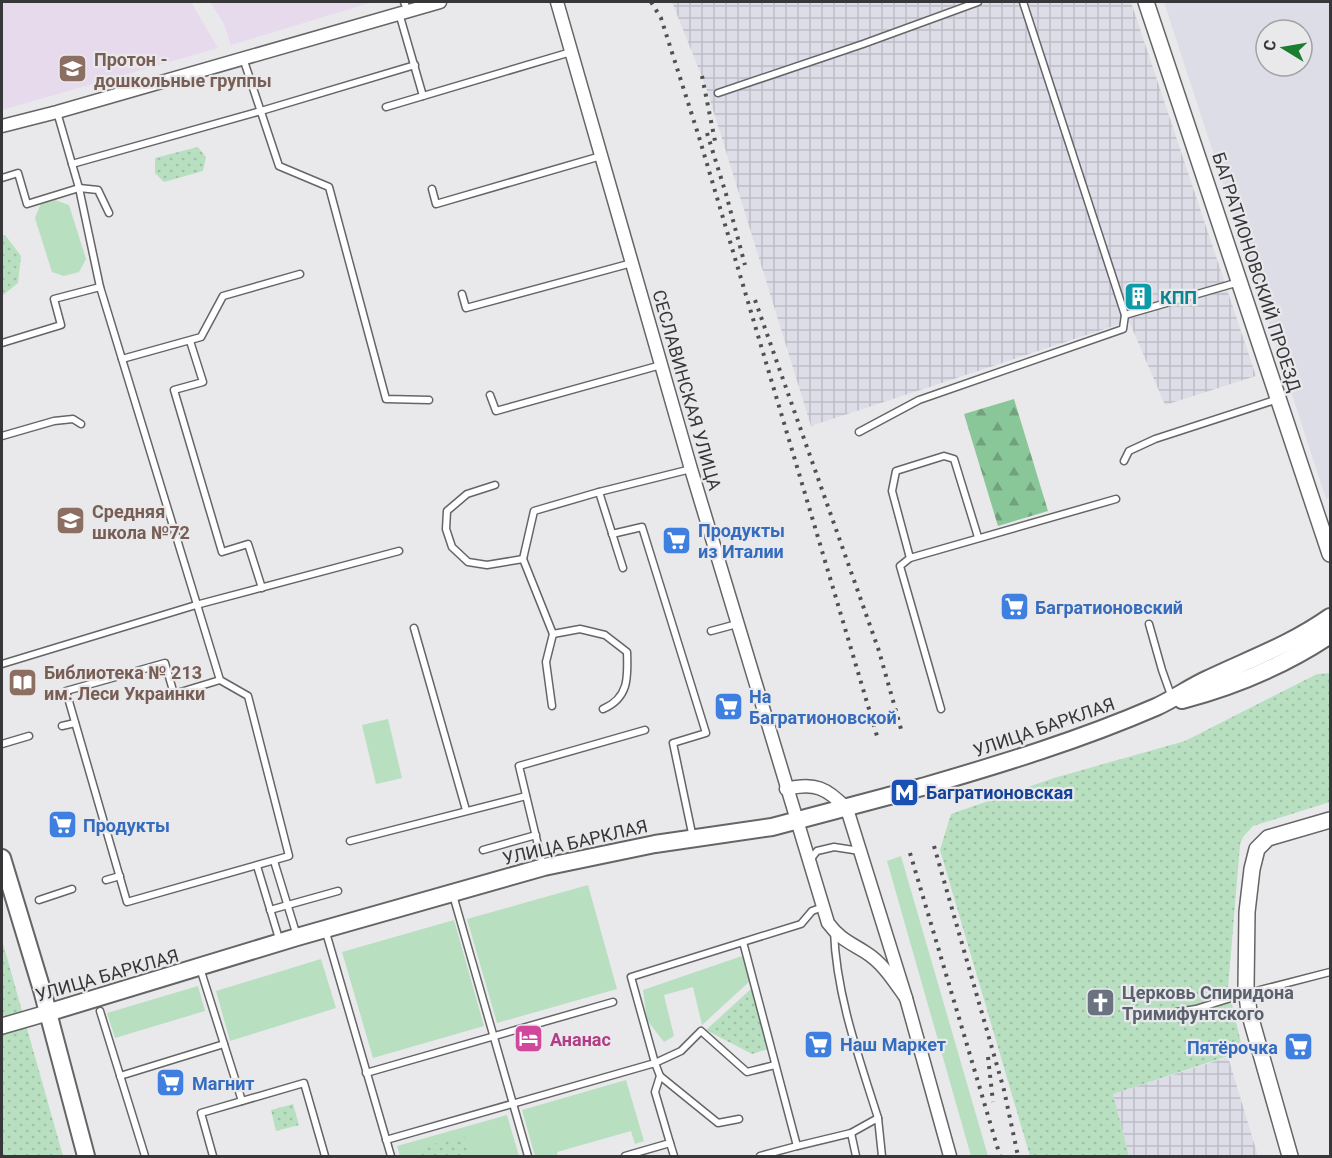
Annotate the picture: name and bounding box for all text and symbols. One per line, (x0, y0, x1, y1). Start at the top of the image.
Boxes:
north arrow (1254, 18, 1314, 78)
text: С (1259, 38, 1280, 52)
place label: Протон - дошкольные группы (94, 49, 272, 91)
school or university icon: Протон - дошкольные группы (57, 53, 89, 85)
street label: БАГРАТИОНОВСКИЙ ПРОЕЗД (1208, 150, 1306, 395)
building icon: КПП (1123, 281, 1155, 313)
street label: СЕСЛАВИНСКАЯ УЛИЦА (648, 287, 726, 493)
place label: КПП (1160, 287, 1197, 308)
place label: Средняя школа №72 (92, 501, 190, 543)
school or university icon: Средняя школа №72 (55, 505, 87, 537)
place label: Продукты из Италии (698, 520, 785, 562)
supermarket icon: Продукты из Италии (661, 524, 693, 556)
supermarket icon: Багратионовский (998, 591, 1030, 623)
place label: Багратионовский (1035, 597, 1183, 618)
place label: Библиотека № 213 им. Леси Украинки (44, 662, 205, 704)
library icon: Библиотека № 213 им. Леси Украинки (7, 666, 39, 698)
place label: На Багратионовской (749, 686, 897, 728)
supermarket icon: На Багратионовской (712, 690, 744, 722)
street label: УЛИЦА БАРКЛАЯ (971, 693, 1117, 761)
metro station icon: Багратионовская (889, 776, 921, 808)
place label: Багратионовская (926, 782, 1073, 803)
supermarket icon: Продукты (46, 809, 78, 841)
place label: Продукты (83, 815, 170, 836)
street label: УЛИЦА БАРКЛАЯ (500, 815, 650, 869)
street label: УЛИЦА БАРКЛАЯ (33, 944, 181, 1006)
place label: Церковь Спиридона Тримифунтского (1122, 982, 1294, 1024)
church icon: Церковь Спиридона Тримифунтского (1085, 986, 1117, 1018)
hotel icon: Ананас (513, 1023, 545, 1055)
supermarket icon: Наш Маркет (803, 1028, 835, 1060)
place label: Ананас (550, 1029, 611, 1050)
supermarket icon: Пятёрочка (1283, 1031, 1315, 1063)
place label: Наш Маркет (840, 1034, 946, 1055)
place label: Пятёрочка (1187, 1037, 1278, 1058)
supermarket icon: Магнит (155, 1067, 187, 1099)
place label: Магнит (192, 1073, 255, 1094)

